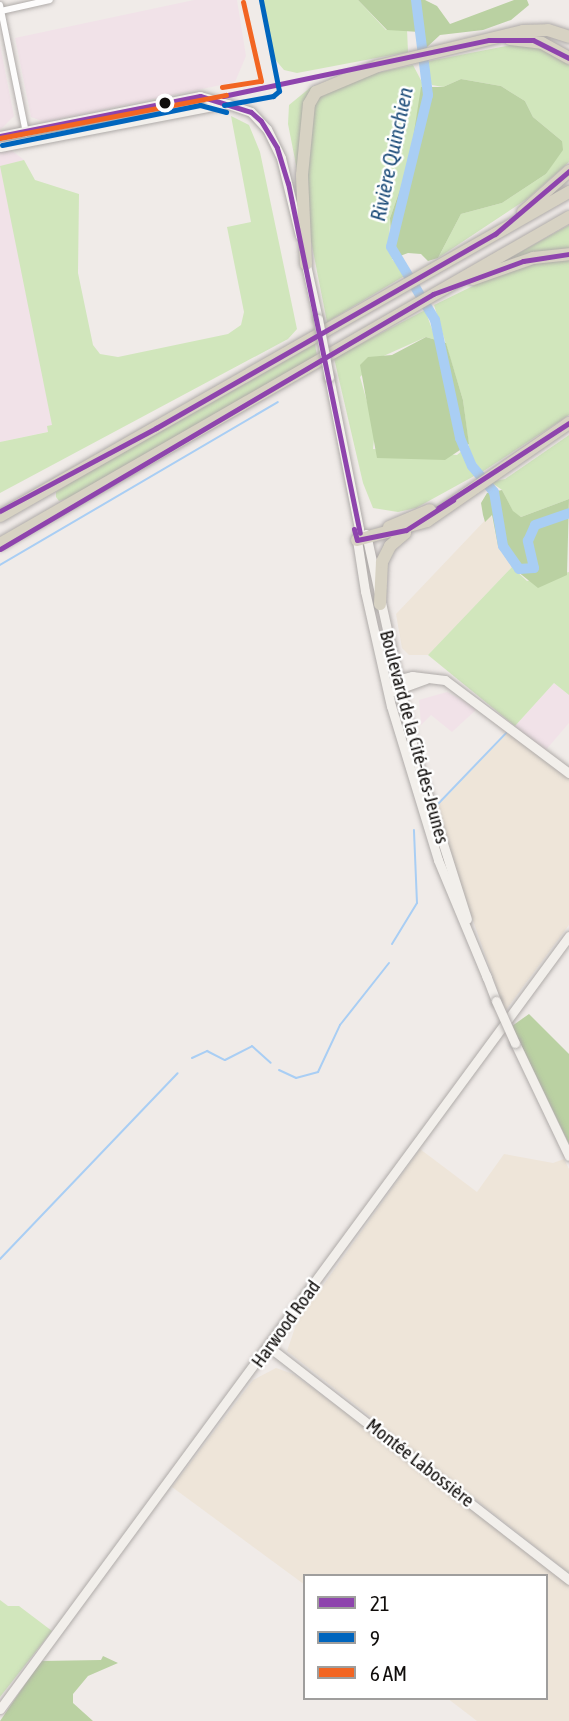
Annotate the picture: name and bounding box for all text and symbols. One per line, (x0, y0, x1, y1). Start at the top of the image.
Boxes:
water label: Rivière Quinchien (365, 85, 417, 223)
unlabelled marker (158, 96, 172, 110)
street label: Boulevard de la Cité-des-Jeunes (375, 628, 453, 846)
street label: Harwood Road (247, 1276, 325, 1372)
street label: Montée Labossière (361, 1414, 479, 1512)
legend (303, 1574, 548, 1700)
text: 21 (370, 1591, 390, 1615)
text: 9 (370, 1626, 380, 1650)
text: 6 AM (370, 1661, 407, 1685)

